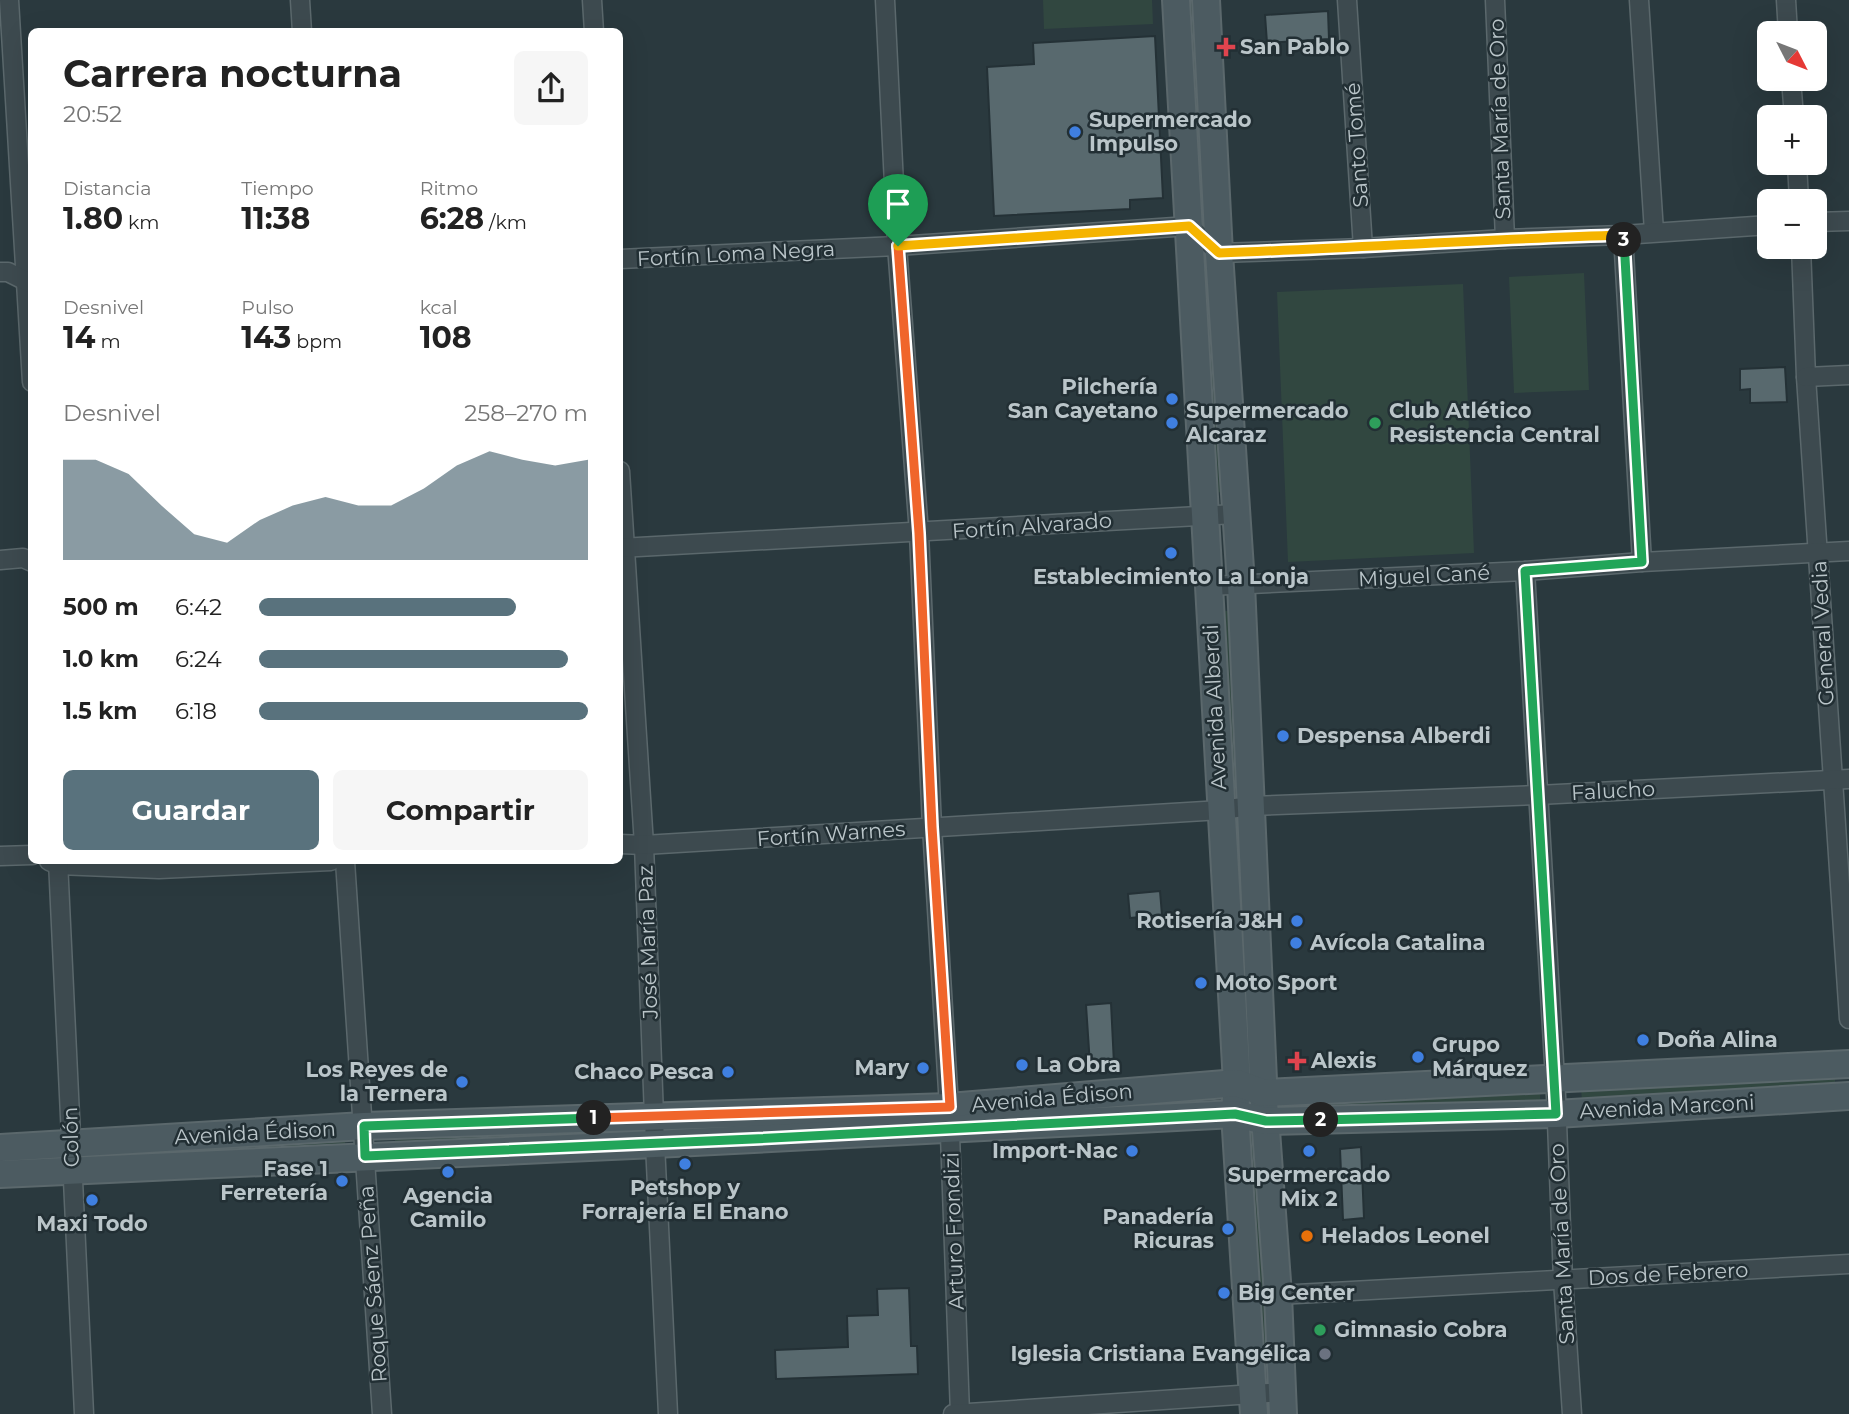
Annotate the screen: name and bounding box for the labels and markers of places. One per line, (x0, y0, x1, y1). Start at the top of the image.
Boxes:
place label: San Pablo (1240, 34, 1350, 59)
marker: San Pablo (1218, 39, 1234, 55)
place label: Supermercado Impulso (1089, 107, 1252, 156)
marker: Supermercado Impulso (1067, 124, 1083, 140)
pin (868, 174, 928, 246)
pin: 3 (1606, 222, 1642, 258)
place label: Pilchería San Cayetano (1008, 374, 1158, 423)
marker: Pilchería San Cayetano (1164, 391, 1180, 407)
place label: Supermercado Alcaraz (1185, 398, 1349, 447)
place label: Club Atlético Resistencia Central (1389, 398, 1600, 447)
marker: Supermercado Alcaraz (1164, 415, 1180, 431)
marker: Club Atlético Resistencia Central (1367, 415, 1383, 431)
marker: Establecimiento La Lonja (1163, 545, 1179, 561)
place label: Establecimiento La Lonja (1033, 564, 1309, 589)
place label: Despensa Alberdi (1297, 723, 1491, 748)
marker: Despensa Alberdi (1275, 728, 1291, 744)
place label: Rotisería J&H (1136, 908, 1283, 933)
marker: Rotisería J&H (1289, 913, 1305, 929)
place label: Avícola Catalina (1309, 930, 1486, 955)
marker: Avícola Catalina (1288, 935, 1304, 951)
place label: Moto Sport (1215, 970, 1337, 995)
marker: Moto Sport (1193, 975, 1209, 991)
place label: Doña Alina (1657, 1027, 1778, 1052)
place label: Grupo Márquez (1432, 1032, 1527, 1081)
marker: Doña Alina (1635, 1032, 1651, 1048)
place label: Alexis (1310, 1048, 1376, 1073)
marker: Grupo Márquez (1410, 1049, 1426, 1065)
place label: La Obra (1036, 1052, 1121, 1077)
marker: Alexis (1289, 1053, 1305, 1069)
place label: Mary (854, 1055, 909, 1080)
place label: Los Reyes de la Ternera (305, 1057, 448, 1106)
marker: La Obra (1014, 1057, 1030, 1073)
place label: Chaco Pesca (574, 1059, 714, 1084)
marker: Mary (915, 1060, 931, 1076)
marker: Chaco Pesca (720, 1064, 736, 1080)
marker: Los Reyes de la Ternera (454, 1074, 470, 1090)
pin: 1 (576, 1100, 612, 1136)
pin: 2 (1304, 1102, 1338, 1138)
place label: Import-Nac (992, 1138, 1119, 1163)
marker: Import-Nac (1124, 1143, 1140, 1159)
marker: Supermercado Mix 2 (1301, 1143, 1317, 1159)
place label: Fase 1 Ferretería (220, 1156, 328, 1205)
marker: Petshop y Forrajería El Enano (677, 1156, 693, 1172)
place label: Supermercado Mix 2 (1228, 1162, 1390, 1211)
marker: Agencia Camilo (440, 1164, 456, 1180)
marker: Fase 1 Ferretería (334, 1173, 350, 1189)
place label: Petshop y Forrajería El Enano (581, 1175, 789, 1224)
place label: Agencia Camilo (402, 1183, 493, 1232)
marker: Maxi Todo (84, 1192, 100, 1208)
place label: Panadería Ricuras (1102, 1204, 1214, 1253)
place label: Maxi Todo (36, 1211, 148, 1236)
marker: Panadería Ricuras (1220, 1221, 1236, 1237)
place label: Helados Leonel (1321, 1223, 1490, 1248)
marker: Helados Leonel (1299, 1228, 1315, 1244)
place label: Big Center (1238, 1280, 1355, 1305)
marker: Big Center (1216, 1285, 1232, 1301)
place label: Gimnasio Cobra (1334, 1317, 1507, 1342)
marker: Gimnasio Cobra (1312, 1322, 1328, 1338)
place label: Iglesia Cristiana Evangélica (1010, 1341, 1311, 1366)
marker: Iglesia Cristiana Evangélica (1317, 1346, 1333, 1362)

